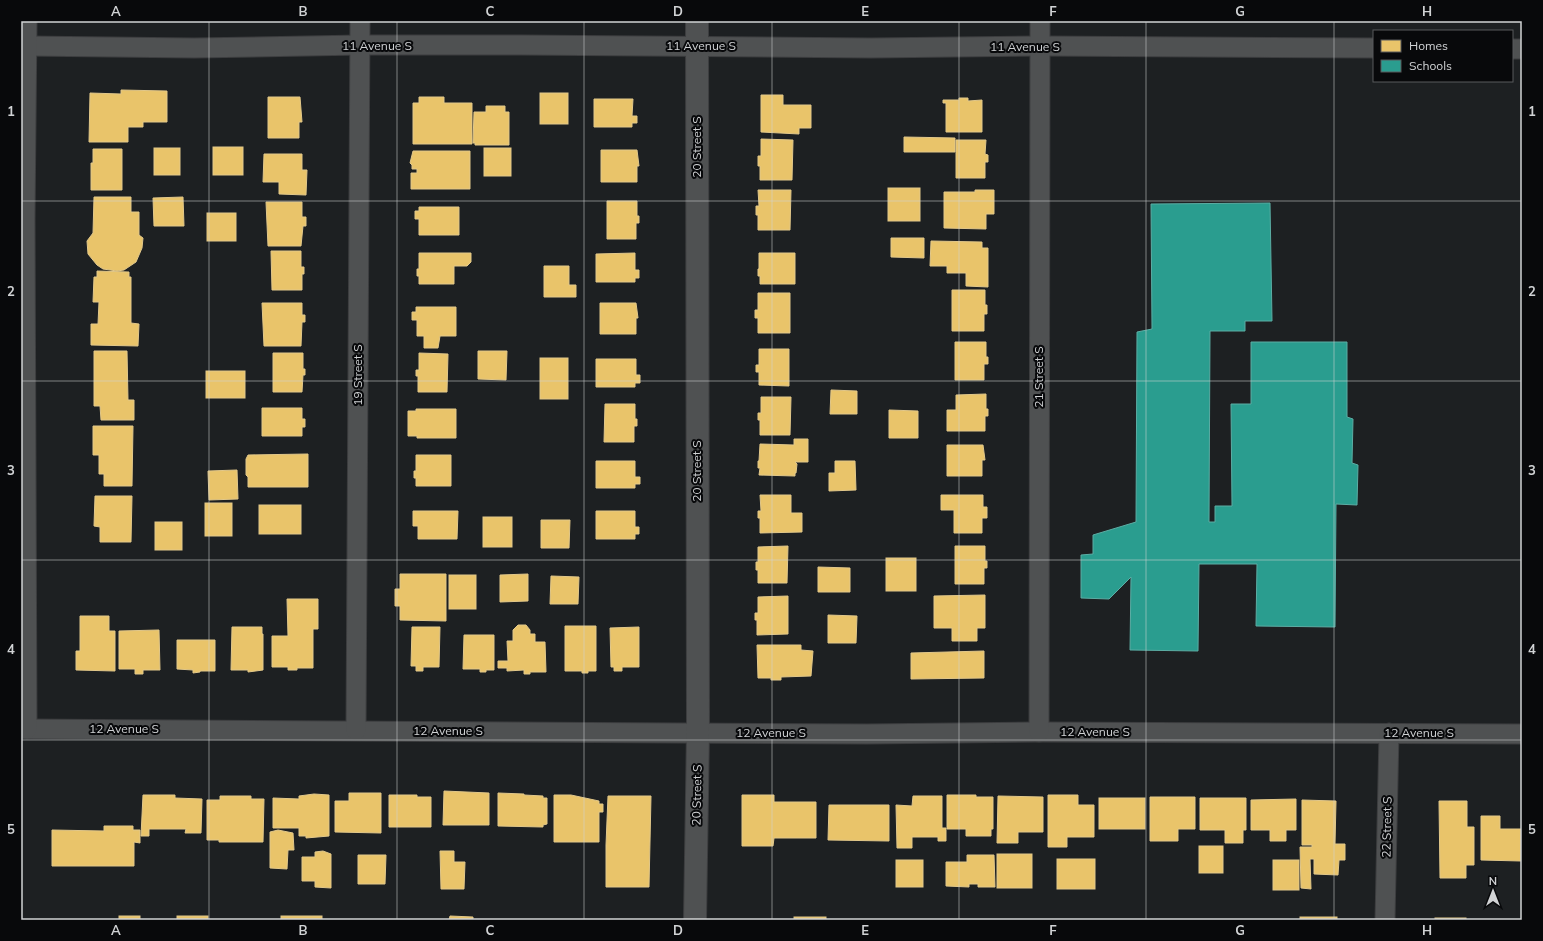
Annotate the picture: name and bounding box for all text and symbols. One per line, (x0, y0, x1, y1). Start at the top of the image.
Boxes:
text: A (111, 3, 121, 19)
text: B (299, 3, 308, 19)
text: C (486, 3, 495, 19)
text: D (673, 3, 683, 19)
text: E (861, 3, 869, 19)
text: F (1049, 3, 1057, 19)
text: G (1235, 3, 1245, 19)
text: H (1422, 3, 1432, 19)
legend (1373, 30, 1513, 82)
street label: 11 Avenue S (342, 38, 412, 53)
street label: 11 Avenue S (666, 38, 736, 53)
text: Homes (1409, 38, 1448, 53)
street label: 11 Avenue S (990, 39, 1060, 54)
text: Schools (1409, 58, 1452, 73)
text: 1 (7, 103, 15, 119)
text: 1 (1528, 103, 1536, 119)
street label: 20 Street S (689, 116, 704, 178)
text: 2 (7, 283, 15, 299)
text: 2 (1528, 283, 1536, 299)
street label: 19 Street S (350, 344, 365, 406)
street label: 21 Street S (1031, 346, 1046, 408)
street label: 20 Street S (689, 440, 704, 502)
text: 3 (7, 462, 15, 478)
text: 3 (1528, 462, 1536, 478)
text: 4 (7, 641, 15, 657)
text: 4 (1528, 641, 1536, 657)
street label: 12 Avenue S (89, 721, 159, 736)
street label: 12 Avenue S (413, 723, 483, 738)
street label: 12 Avenue S (1060, 724, 1130, 739)
street label: 12 Avenue S (736, 725, 806, 740)
street label: 12 Avenue S (1384, 725, 1454, 740)
street label: 20 Street S (688, 764, 705, 826)
street label: 22 Street S (1378, 796, 1395, 858)
text: 5 (7, 821, 15, 837)
text: 5 (1528, 821, 1536, 837)
north arrow (1473, 871, 1513, 911)
text: N (1489, 874, 1497, 888)
text: A (111, 922, 121, 938)
text: B (299, 922, 308, 938)
text: C (486, 922, 495, 938)
text: D (673, 922, 683, 938)
text: E (861, 922, 869, 938)
text: F (1049, 922, 1057, 938)
text: G (1235, 922, 1245, 938)
text: H (1422, 922, 1432, 938)

